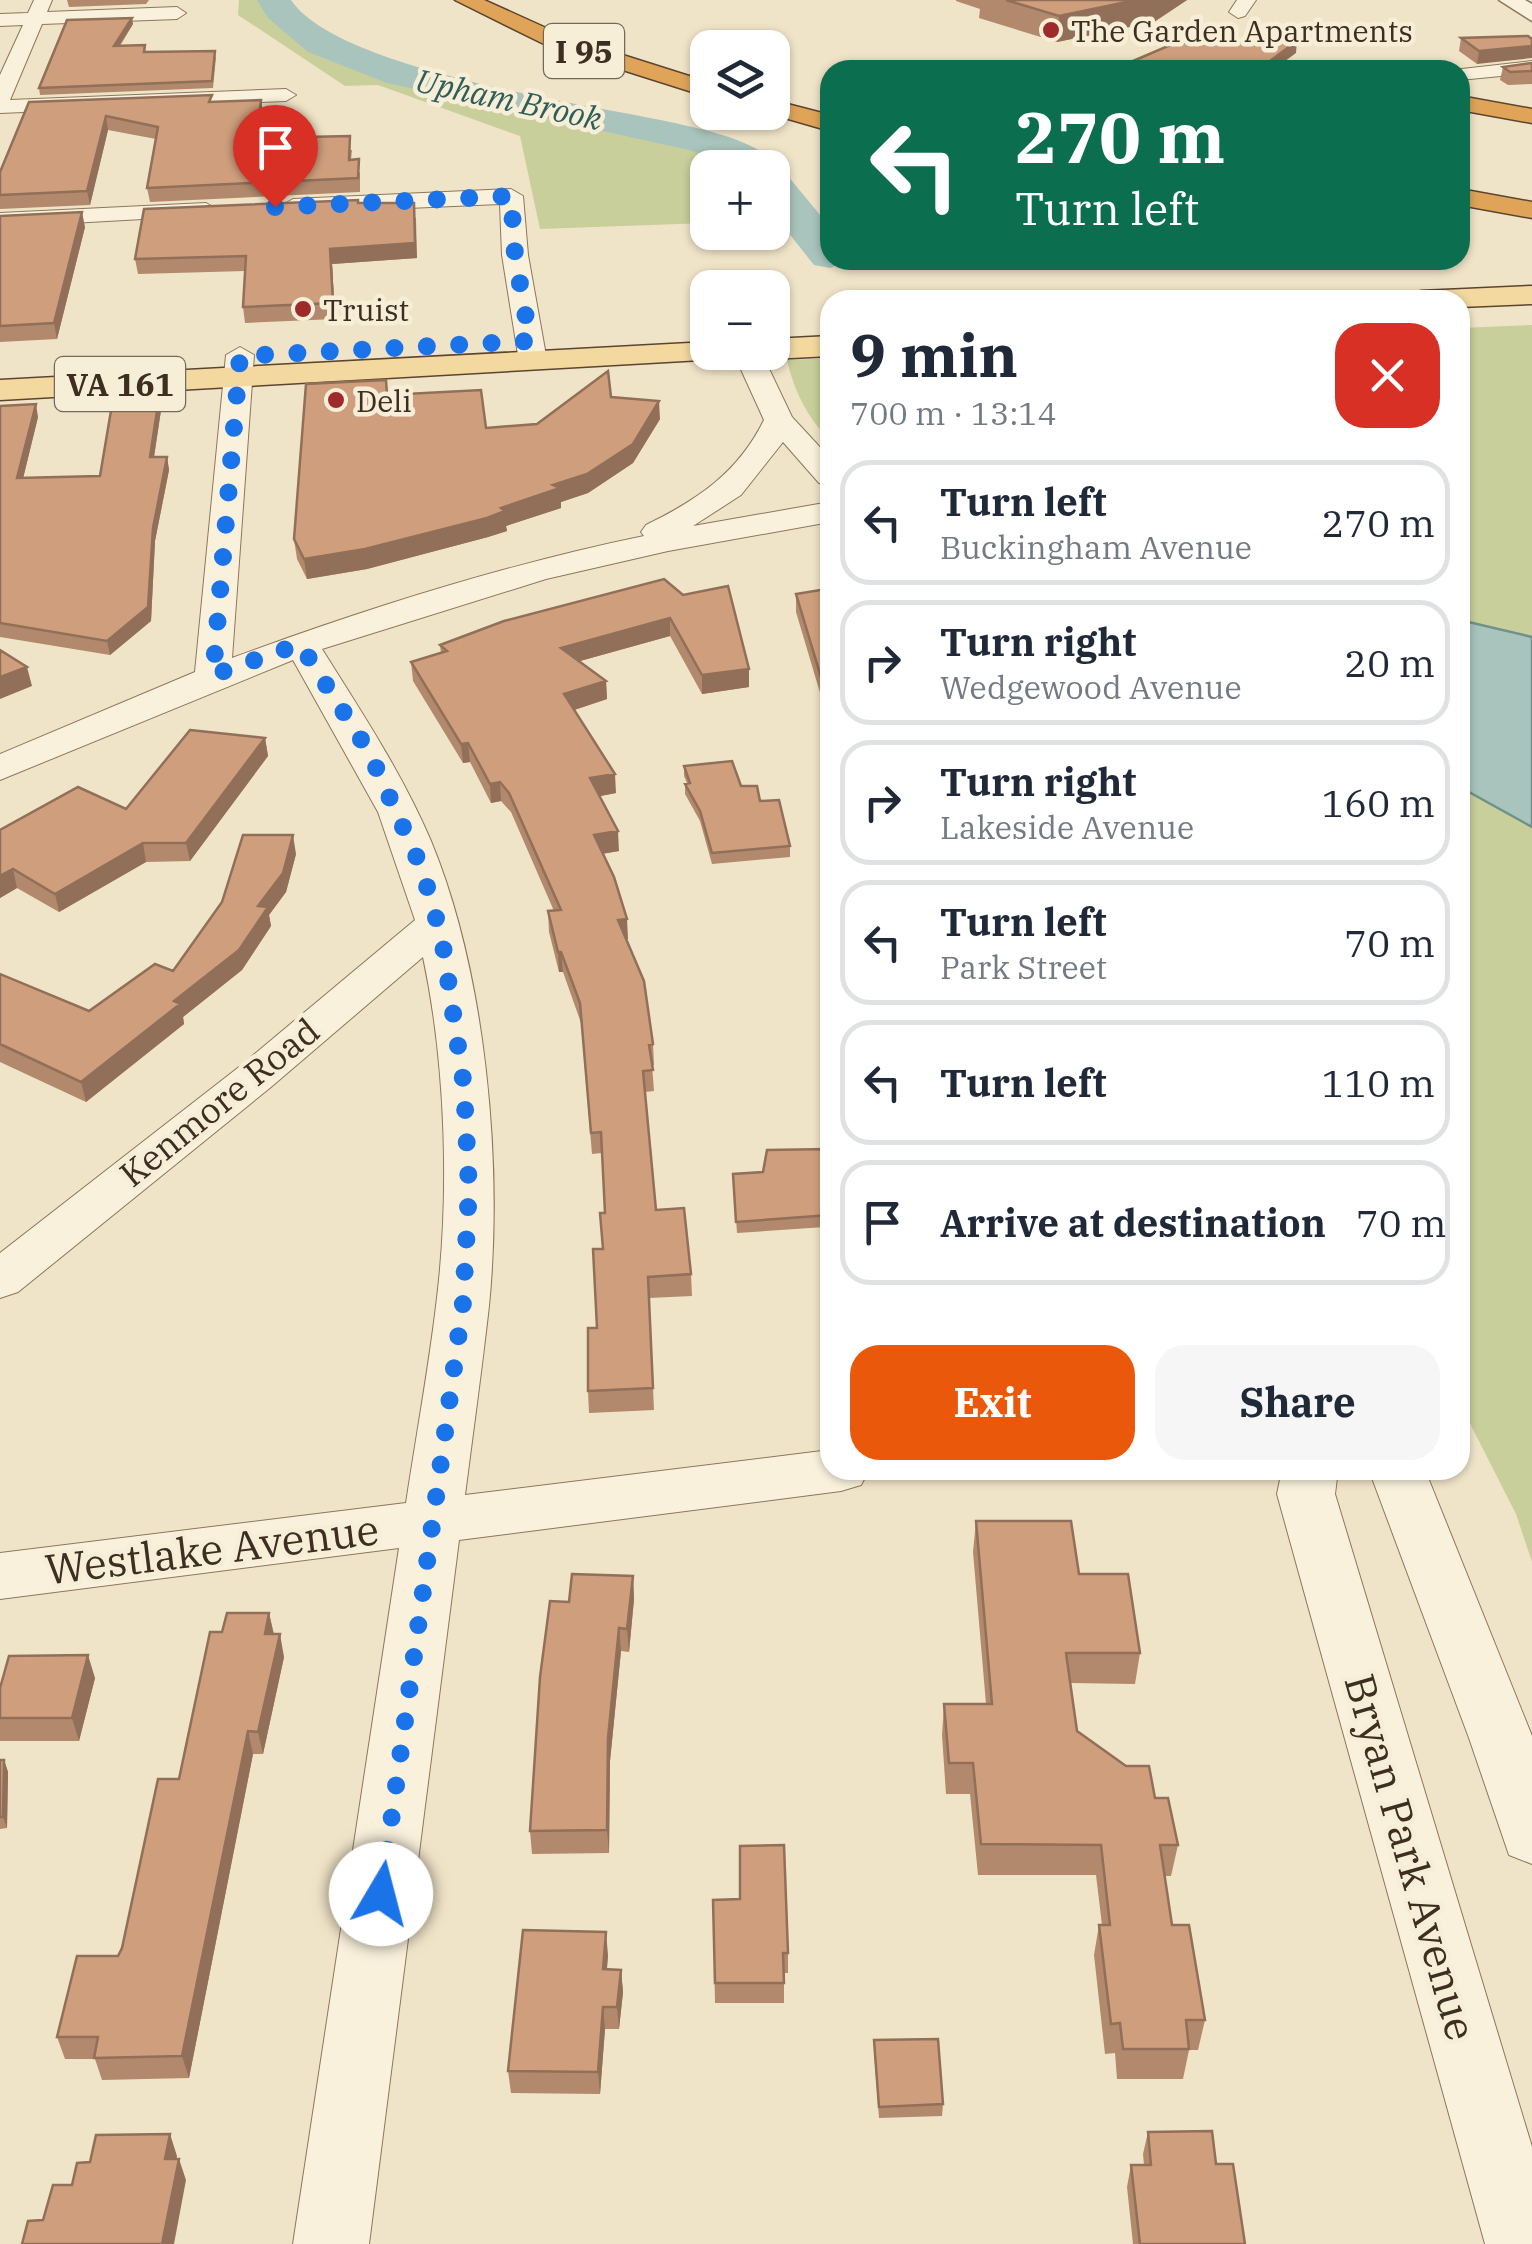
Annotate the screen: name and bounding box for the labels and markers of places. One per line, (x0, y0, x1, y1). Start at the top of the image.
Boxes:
place label: The Garden Apartments (1071, 11, 1413, 50)
marker: The Garden Apartments (1040, 19, 1062, 41)
pin (233, 105, 318, 208)
place label: Truist (323, 290, 409, 329)
marker: Truist (292, 298, 314, 320)
place label: Deli (356, 381, 412, 420)
marker: Deli (325, 389, 347, 411)

